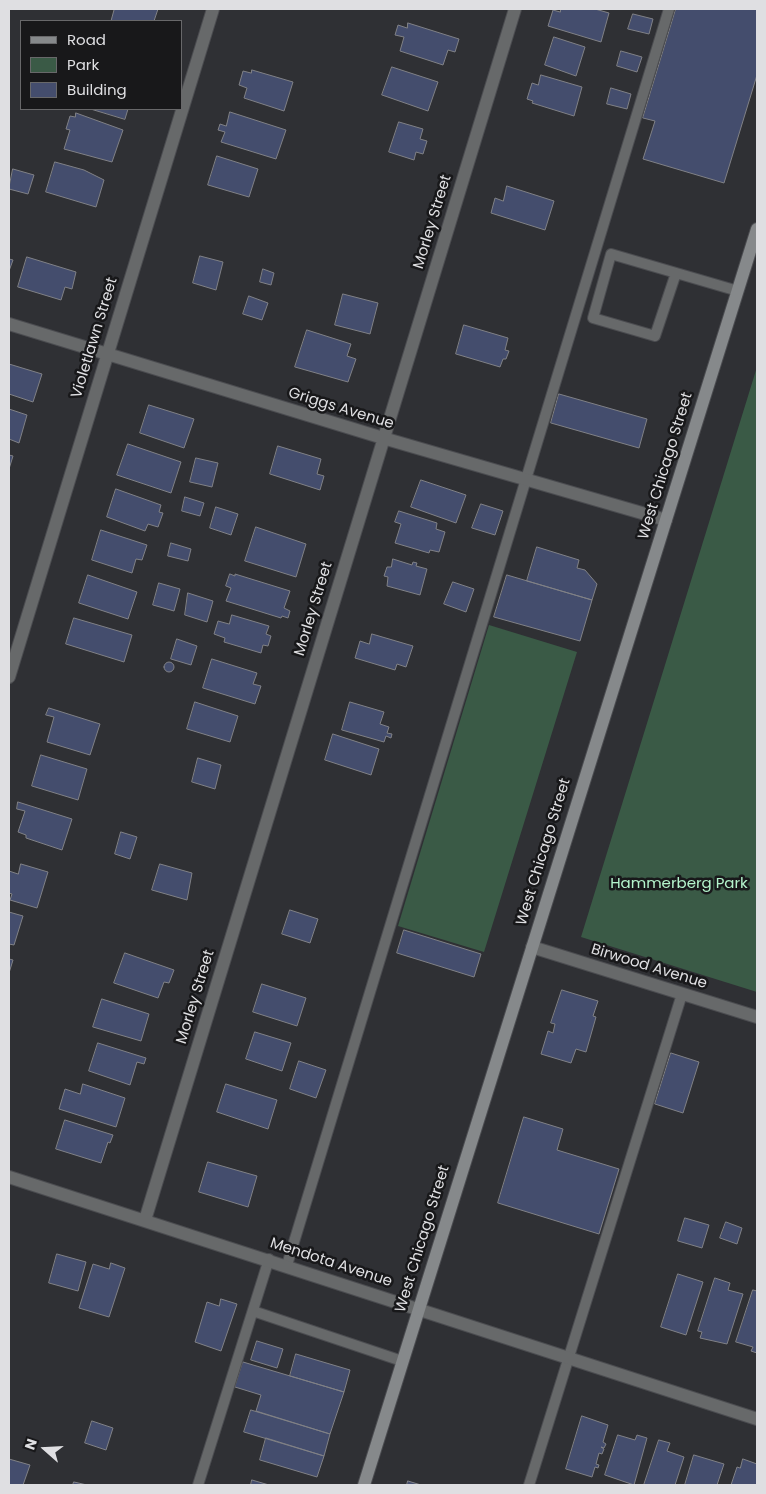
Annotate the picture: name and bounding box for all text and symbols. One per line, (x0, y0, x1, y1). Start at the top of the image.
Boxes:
legend (20, 20, 182, 110)
text: Road (67, 29, 106, 50)
text: Park (67, 54, 99, 75)
text: Building (67, 79, 127, 100)
street label: Morley Street (410, 173, 456, 271)
street label: Violetlawn Street (68, 275, 122, 401)
street label: Griggs Avenue (286, 384, 396, 434)
street label: West Chicago Street (635, 390, 697, 542)
street label: Morley Street (291, 560, 337, 658)
street label: West Chicago Street (513, 776, 575, 928)
park label: Hammerberg Park (610, 875, 748, 893)
street label: Birwood Avenue (589, 941, 709, 993)
street label: Morley Street (173, 948, 219, 1046)
street label: West Chicago Street (392, 1163, 454, 1315)
street label: Mendota Avenue (268, 1235, 394, 1291)
north arrow (20, 1424, 70, 1474)
text: N (20, 1436, 42, 1452)

